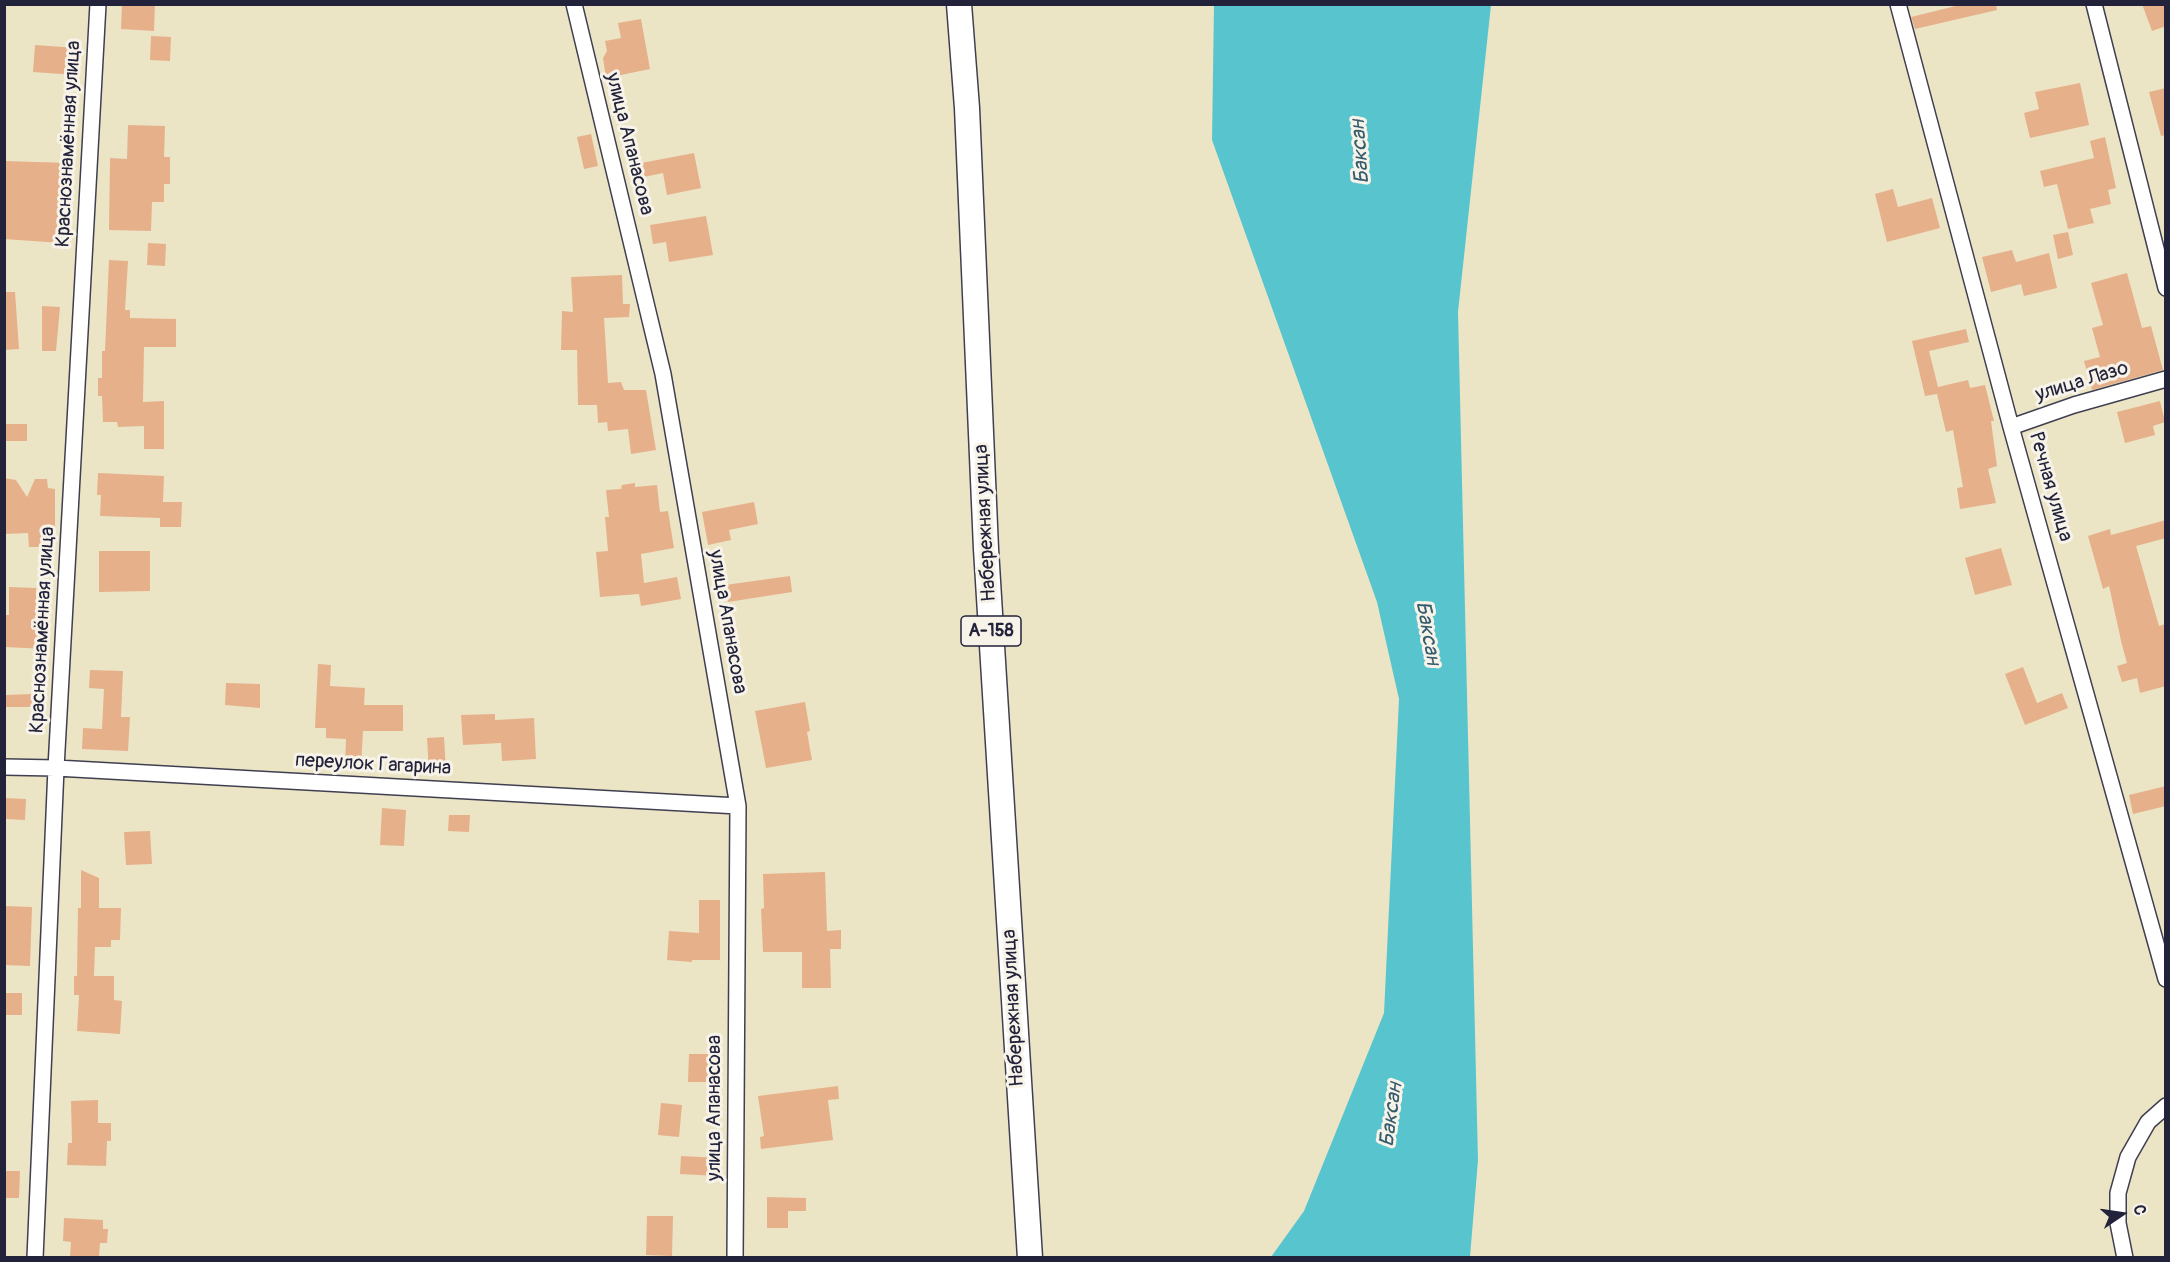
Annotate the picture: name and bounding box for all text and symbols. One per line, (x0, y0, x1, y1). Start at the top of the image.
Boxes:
street label: Краснознамённая улица (52, 40, 86, 248)
street label: улица Апанасова (600, 70, 658, 218)
water label: Баксан (1346, 119, 1376, 185)
street label: улица Лазо (2033, 357, 2131, 407)
street label: Речная улица (2023, 430, 2077, 544)
street label: Набережная улица (970, 444, 1002, 602)
street label: Краснознамённая улица (26, 526, 60, 734)
street label: улица Апанасова (703, 548, 751, 696)
water label: Баксан (1409, 599, 1445, 667)
road number: А-158 (961, 616, 1021, 646)
street label: переулок Гагарина (294, 749, 452, 781)
street label: Набережная улица (998, 929, 1030, 1087)
street label: улица Апанасова (703, 1035, 727, 1181)
water label: Баксан (1375, 1082, 1409, 1148)
north arrow (2092, 1184, 2152, 1244)
text: С (2129, 1203, 2150, 1217)

